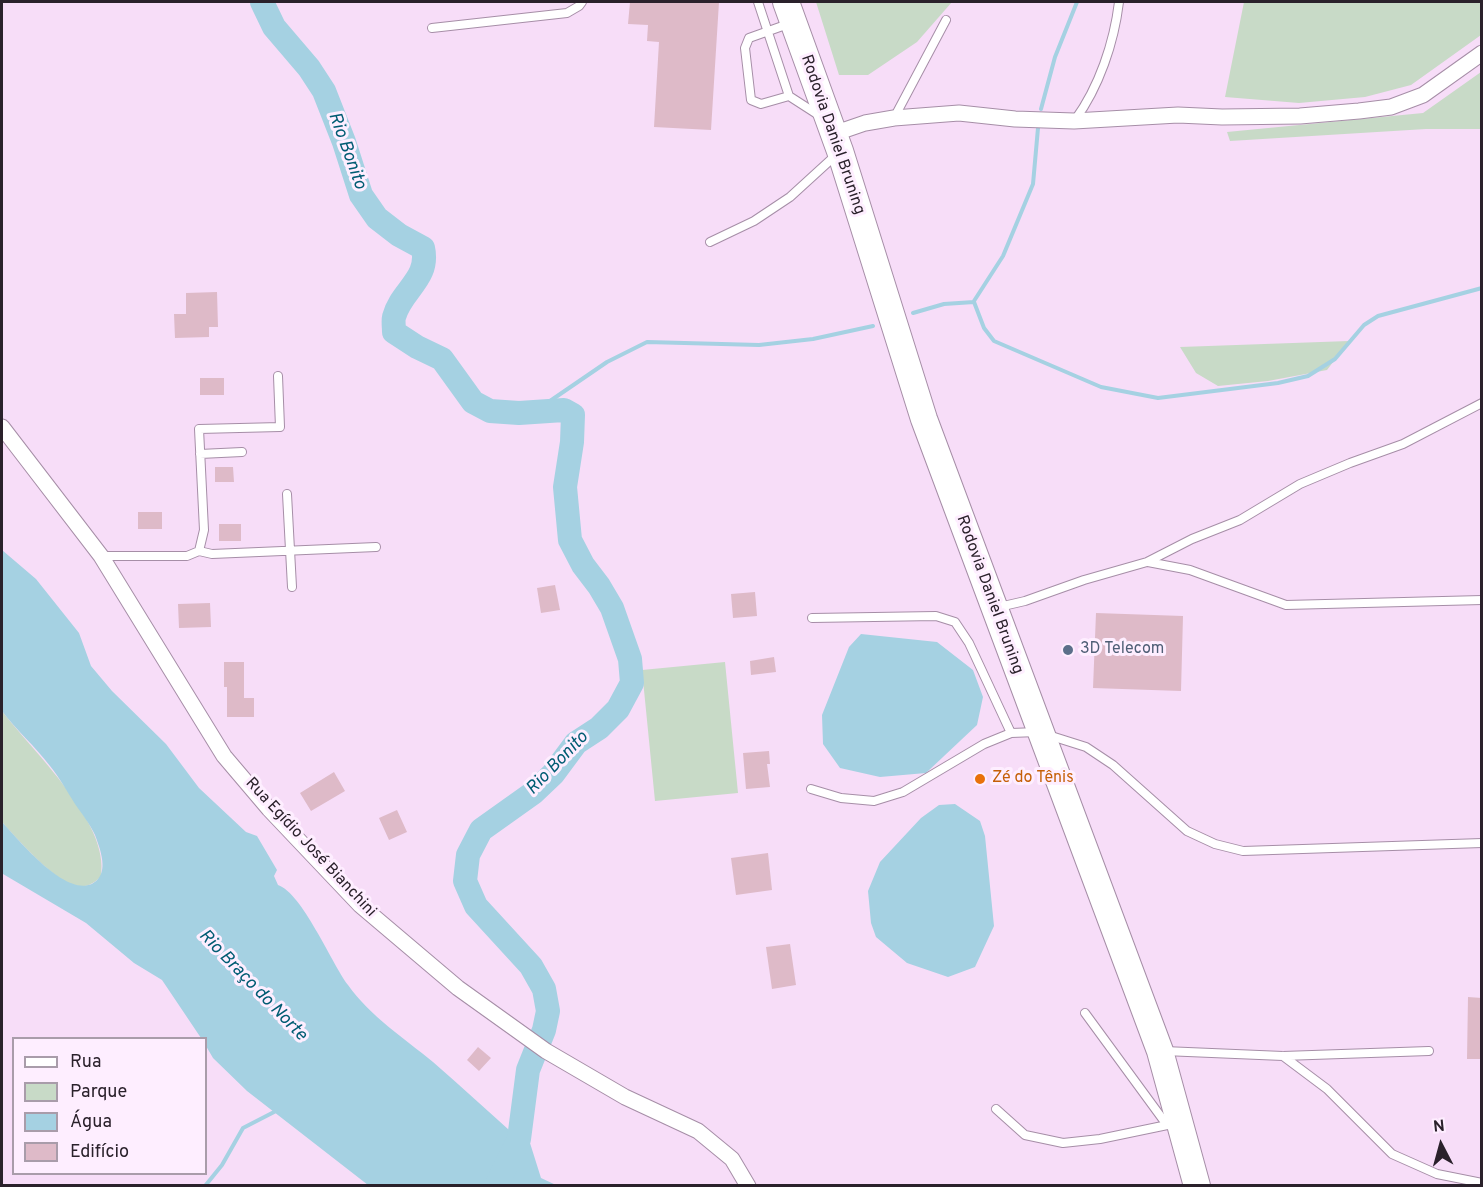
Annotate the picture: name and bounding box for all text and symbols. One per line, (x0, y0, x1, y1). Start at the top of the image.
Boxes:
street label: Rodovia Daniel Bruning (796, 53, 868, 217)
water label: Rio Bonito (322, 110, 370, 192)
street label: Rodovia Daniel Bruning (951, 513, 1027, 677)
place label: 3D Telecom (1080, 640, 1164, 660)
marker: 3D Telecom (1061, 643, 1075, 657)
water label: Rio Bonito (522, 728, 594, 800)
place label: Zé do Tênis (992, 769, 1074, 789)
marker: Zé do Tênis (973, 772, 987, 786)
street label: Rua Egídio José Bianchini (240, 774, 380, 922)
water label: Rio Braço do Norte (193, 926, 311, 1046)
legend (12, 1037, 207, 1175)
text: Rua (70, 1051, 101, 1074)
text: Parque (70, 1081, 127, 1104)
text: Água (70, 1111, 112, 1134)
north arrow (1411, 1115, 1471, 1175)
text: N (1432, 1117, 1446, 1138)
text: Edifício (70, 1141, 129, 1164)

